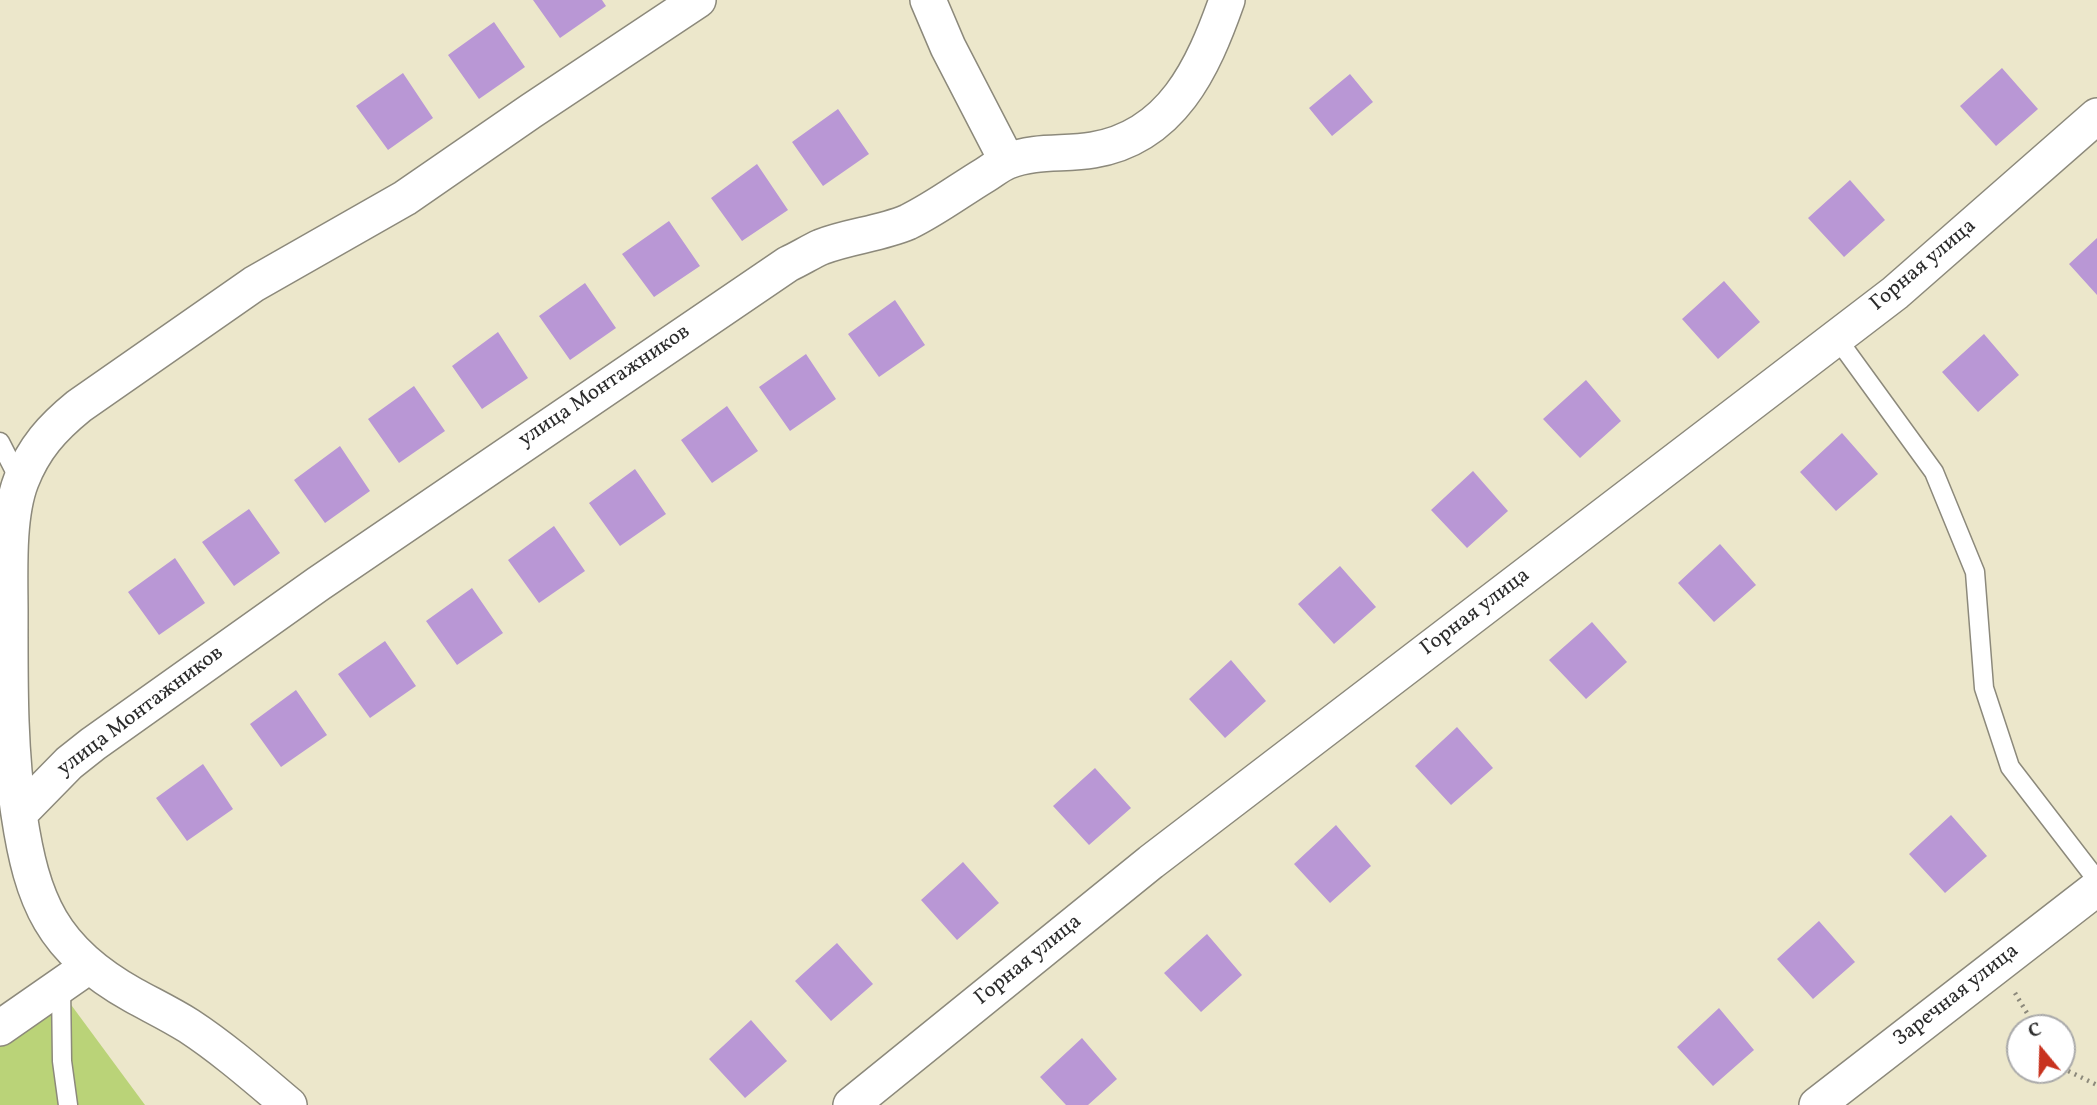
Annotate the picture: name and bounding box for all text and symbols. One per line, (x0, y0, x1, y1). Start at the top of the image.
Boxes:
street label: Горная улица (1866, 214, 1982, 318)
street label: улица Монтажников (514, 320, 696, 454)
street label: Горная улица (1416, 564, 1536, 662)
street label: улица Монтажников (53, 641, 229, 783)
street label: Горная улица (970, 910, 1088, 1012)
street label: Заречная улица (1889, 939, 2025, 1053)
north arrow (2006, 1014, 2076, 1084)
text: С (2025, 1017, 2045, 1045)

